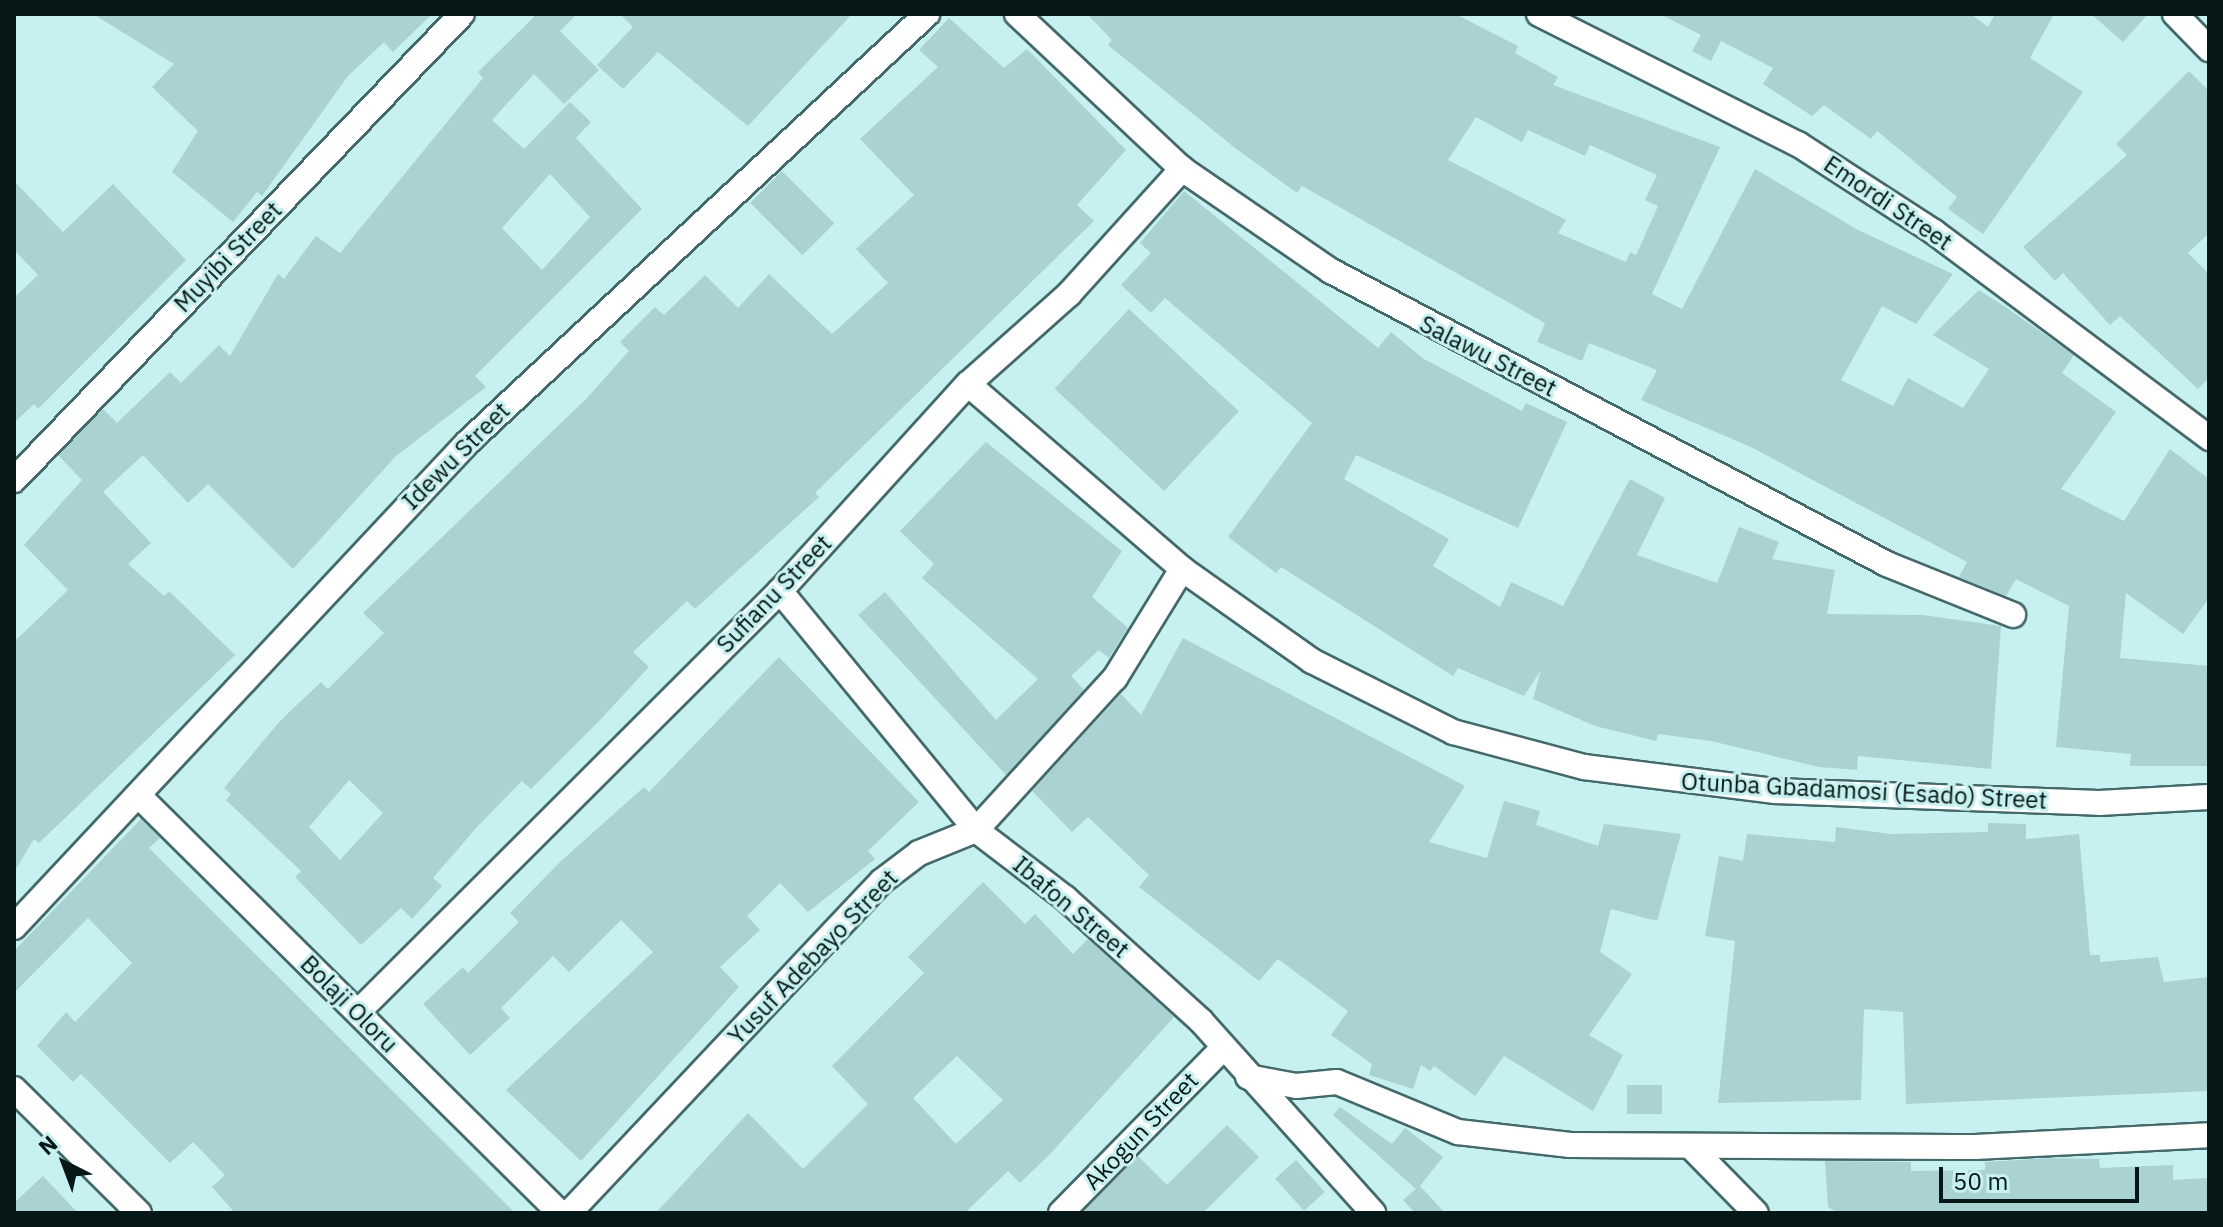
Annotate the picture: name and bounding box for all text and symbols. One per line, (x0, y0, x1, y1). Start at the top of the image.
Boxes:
street label: Emordi Street (1818, 150, 1958, 256)
street label: Muyibi Street (168, 196, 288, 318)
street label: Salawu Street (1415, 309, 1561, 403)
street label: Idewu Street (396, 396, 516, 516)
street label: Sufianu Street (711, 529, 837, 659)
street label: Otunba Gbadamosi (Esado) Street (1680, 767, 2048, 815)
street label: Ibafon Street (1007, 850, 1135, 964)
street label: Yusuf Adebayo Street (722, 864, 904, 1050)
street label: Bolaji Oloru (294, 949, 404, 1059)
street label: Akogun Street (1078, 1066, 1204, 1196)
north arrow (24, 1123, 104, 1203)
text: N (32, 1129, 63, 1161)
scale bar (1943, 1151, 2143, 1201)
text: 50 m (1953, 1165, 2008, 1197)

